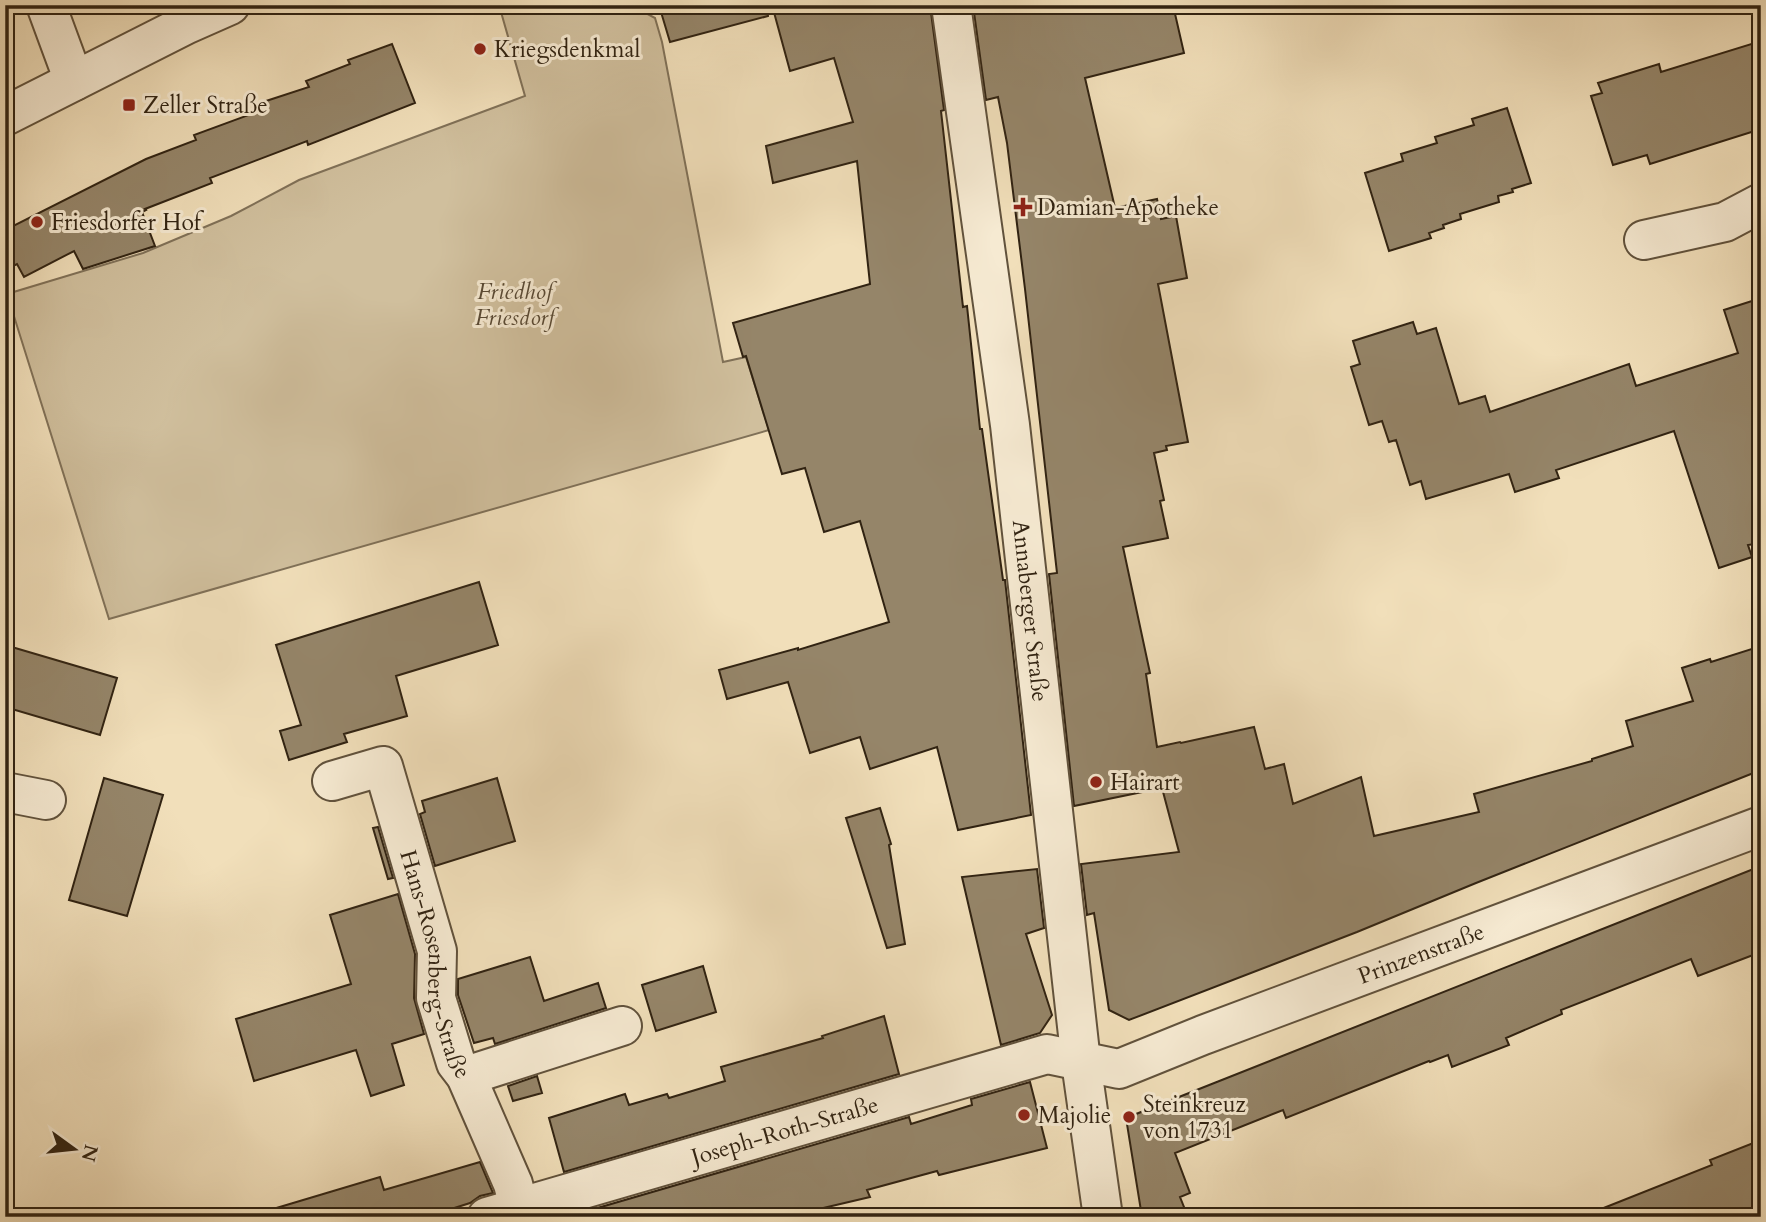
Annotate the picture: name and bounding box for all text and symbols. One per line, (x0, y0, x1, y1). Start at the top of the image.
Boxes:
place label: Kriegsdenkmal (494, 34, 640, 65)
marker: Kriegsdenkmal (472, 41, 488, 57)
place label: Zeller Straße (143, 90, 268, 121)
marker: Zeller Straße (121, 97, 137, 113)
place label: Damian-Apotheke (1037, 192, 1219, 223)
marker: Damian-Apotheke (1015, 199, 1031, 215)
place label: Friesdorfer Hof (51, 207, 205, 238)
marker: Friesdorfer Hof (29, 214, 45, 230)
park label: Friedhof Friesdorf (475, 276, 560, 333)
street label: Annaberger Straße (1005, 518, 1056, 703)
place label: Hairart (1110, 767, 1180, 798)
marker: Hairart (1088, 774, 1104, 790)
street label: Hans-Rosenberg-Straße (392, 846, 478, 1085)
street label: Prinzenstraße (1353, 916, 1489, 992)
street label: Joseph-Roth-Straße (685, 1089, 882, 1174)
place label: Steinkreuz von 1731 (1143, 1089, 1246, 1146)
place label: Majolie (1038, 1100, 1111, 1131)
marker: Majolie (1016, 1107, 1032, 1123)
marker: Steinkreuz von 1731 (1121, 1109, 1137, 1125)
north arrow (38, 1114, 108, 1184)
text: N (75, 1142, 104, 1165)

